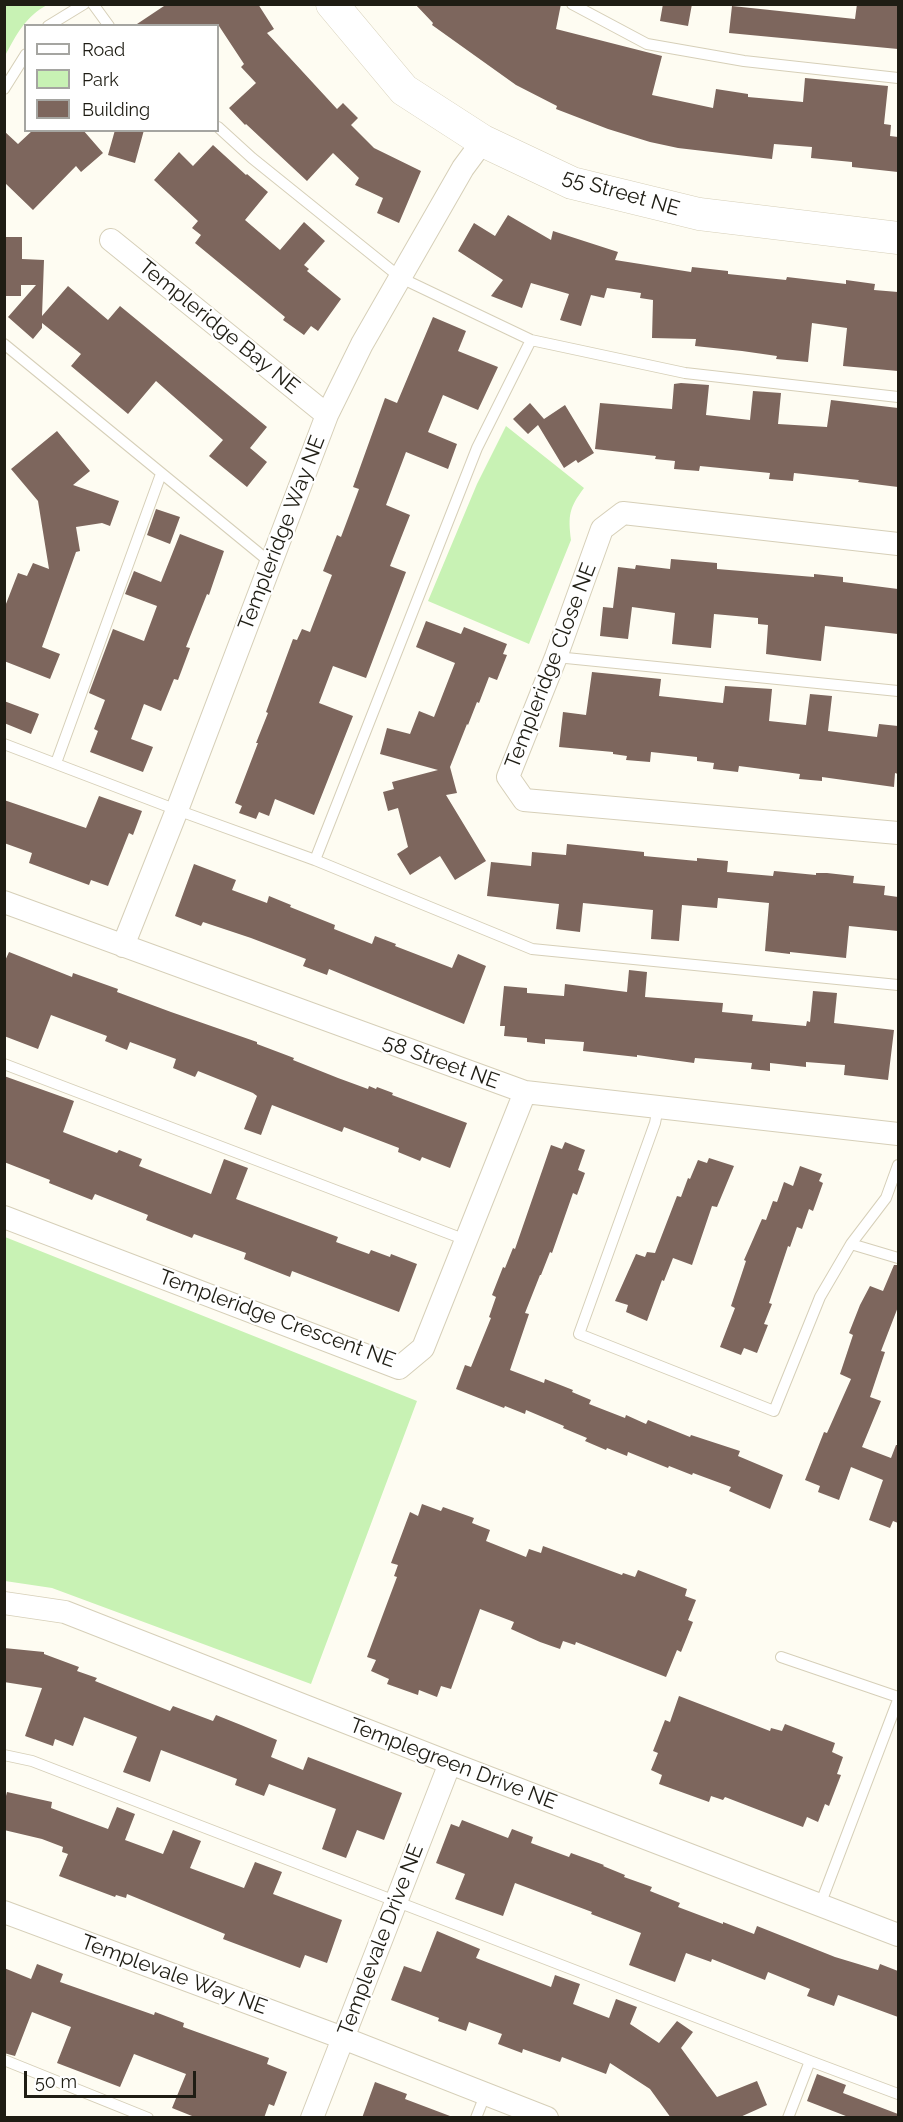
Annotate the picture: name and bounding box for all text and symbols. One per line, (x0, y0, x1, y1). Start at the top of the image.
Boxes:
legend (24, 24, 219, 132)
text: Road (82, 39, 125, 60)
text: Park (82, 69, 119, 90)
text: Building (82, 99, 150, 120)
street label: 55 Street NE (559, 164, 683, 222)
street label: Templeridge Bay NE (134, 254, 304, 400)
street label: Templeridge Way NE (233, 432, 331, 634)
street label: Templeridge Close NE (500, 560, 602, 772)
street label: 58 Street NE (379, 1029, 503, 1095)
street label: Templeridge Crescent NE (155, 1264, 399, 1374)
street label: Templegreen Drive NE (346, 1713, 560, 1815)
street label: Templevale Drive NE (333, 1841, 429, 2039)
street label: Templevale Way NE (77, 1930, 271, 2020)
scale bar (27, 2059, 200, 2097)
text: 50 m (35, 2071, 77, 2092)

